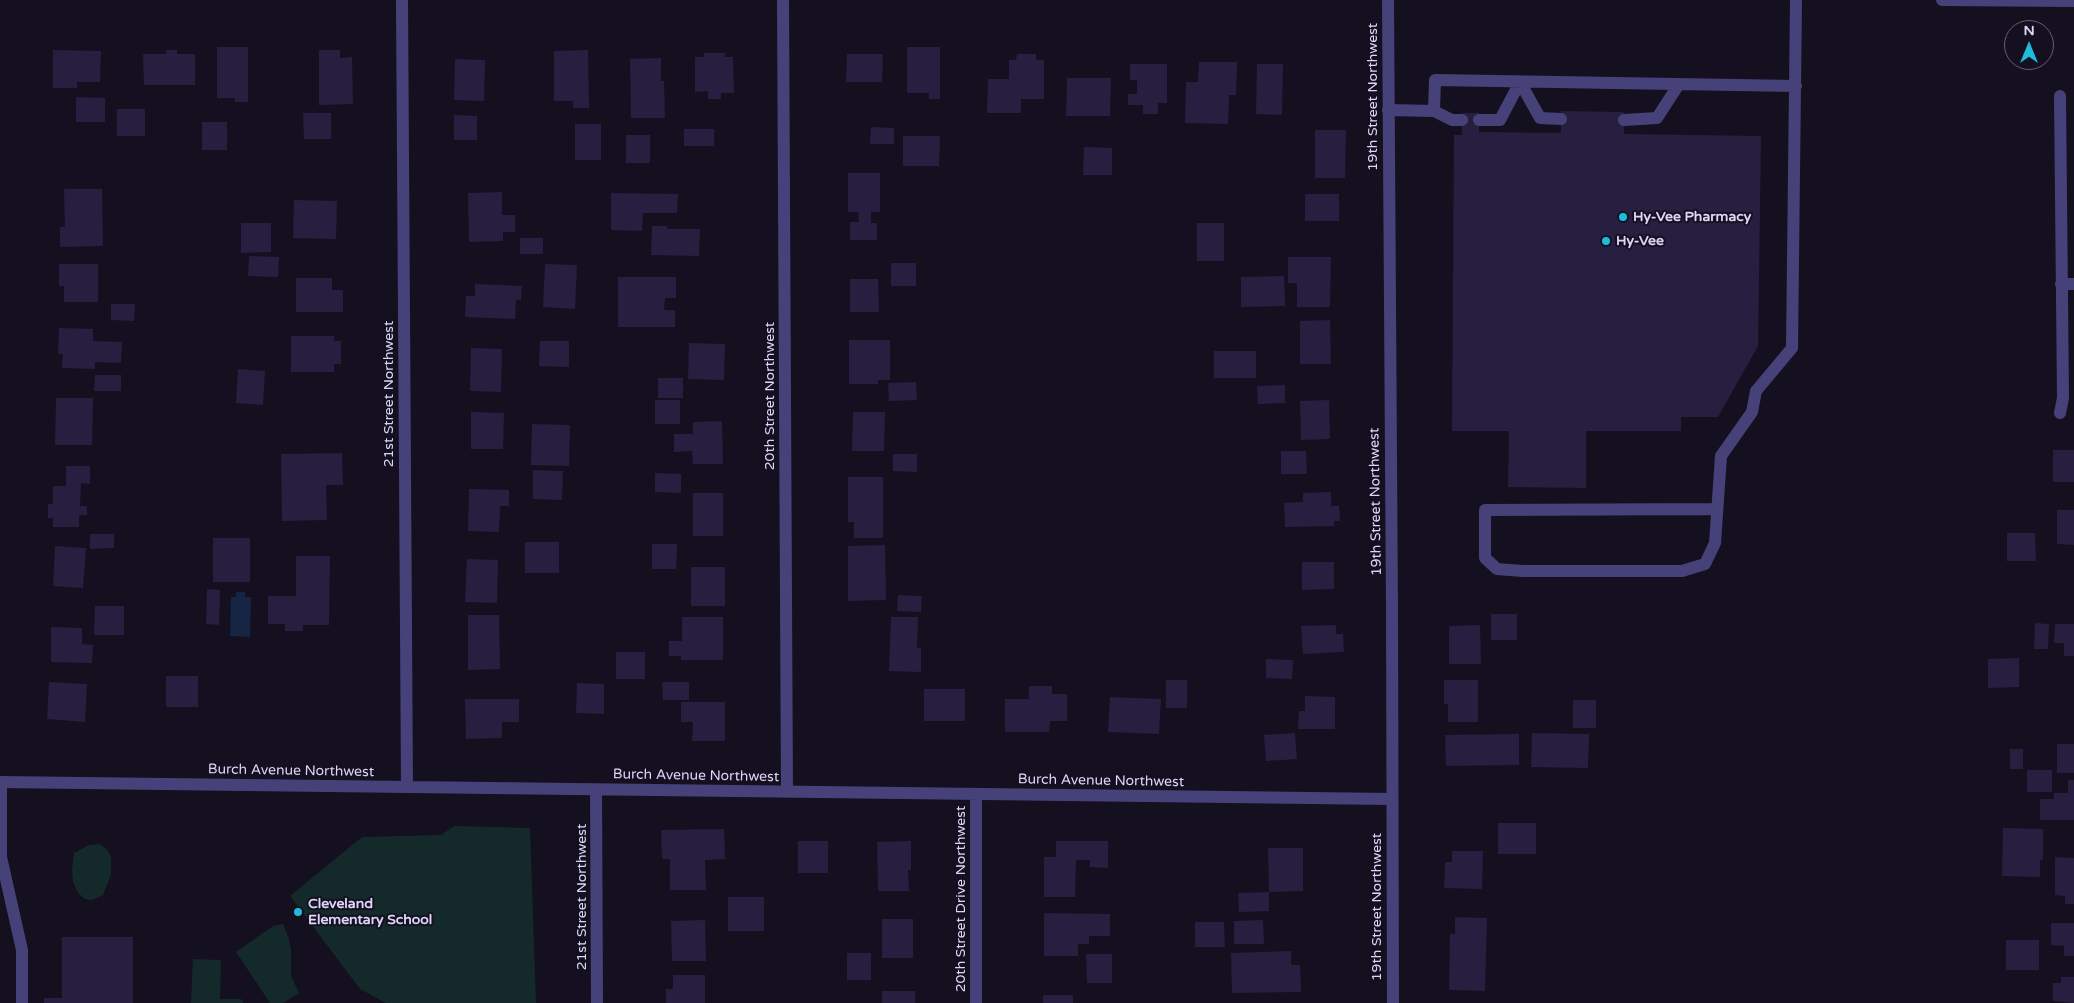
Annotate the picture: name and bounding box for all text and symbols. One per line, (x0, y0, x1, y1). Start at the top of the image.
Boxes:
north arrow (2004, 20, 2054, 70)
text: N (2023, 22, 2035, 39)
street label: 19th Street Northwest (1365, 23, 1381, 171)
place label: Hy-Vee Pharmacy (1633, 209, 1751, 225)
marker: Hy-Vee Pharmacy (1617, 211, 1629, 223)
place label: Hy-Vee (1616, 233, 1664, 249)
marker: Hy-Vee (1600, 235, 1612, 247)
street label: 21st Street Northwest (381, 321, 397, 467)
street label: 20th Street Northwest (762, 322, 778, 470)
street label: 19th Street Northwest (1366, 428, 1386, 576)
street label: Burch Avenue Northwest (208, 761, 374, 781)
street label: Burch Avenue Northwest (613, 766, 779, 786)
street label: Burch Avenue Northwest (1018, 771, 1184, 791)
street label: 20th Street Drive Northwest (953, 806, 969, 992)
street label: 21st Street Northwest (574, 824, 590, 970)
street label: 19th Street Northwest (1369, 833, 1385, 981)
place label: Cleveland Elementary School (308, 896, 432, 929)
marker: Cleveland Elementary School (292, 906, 304, 918)

